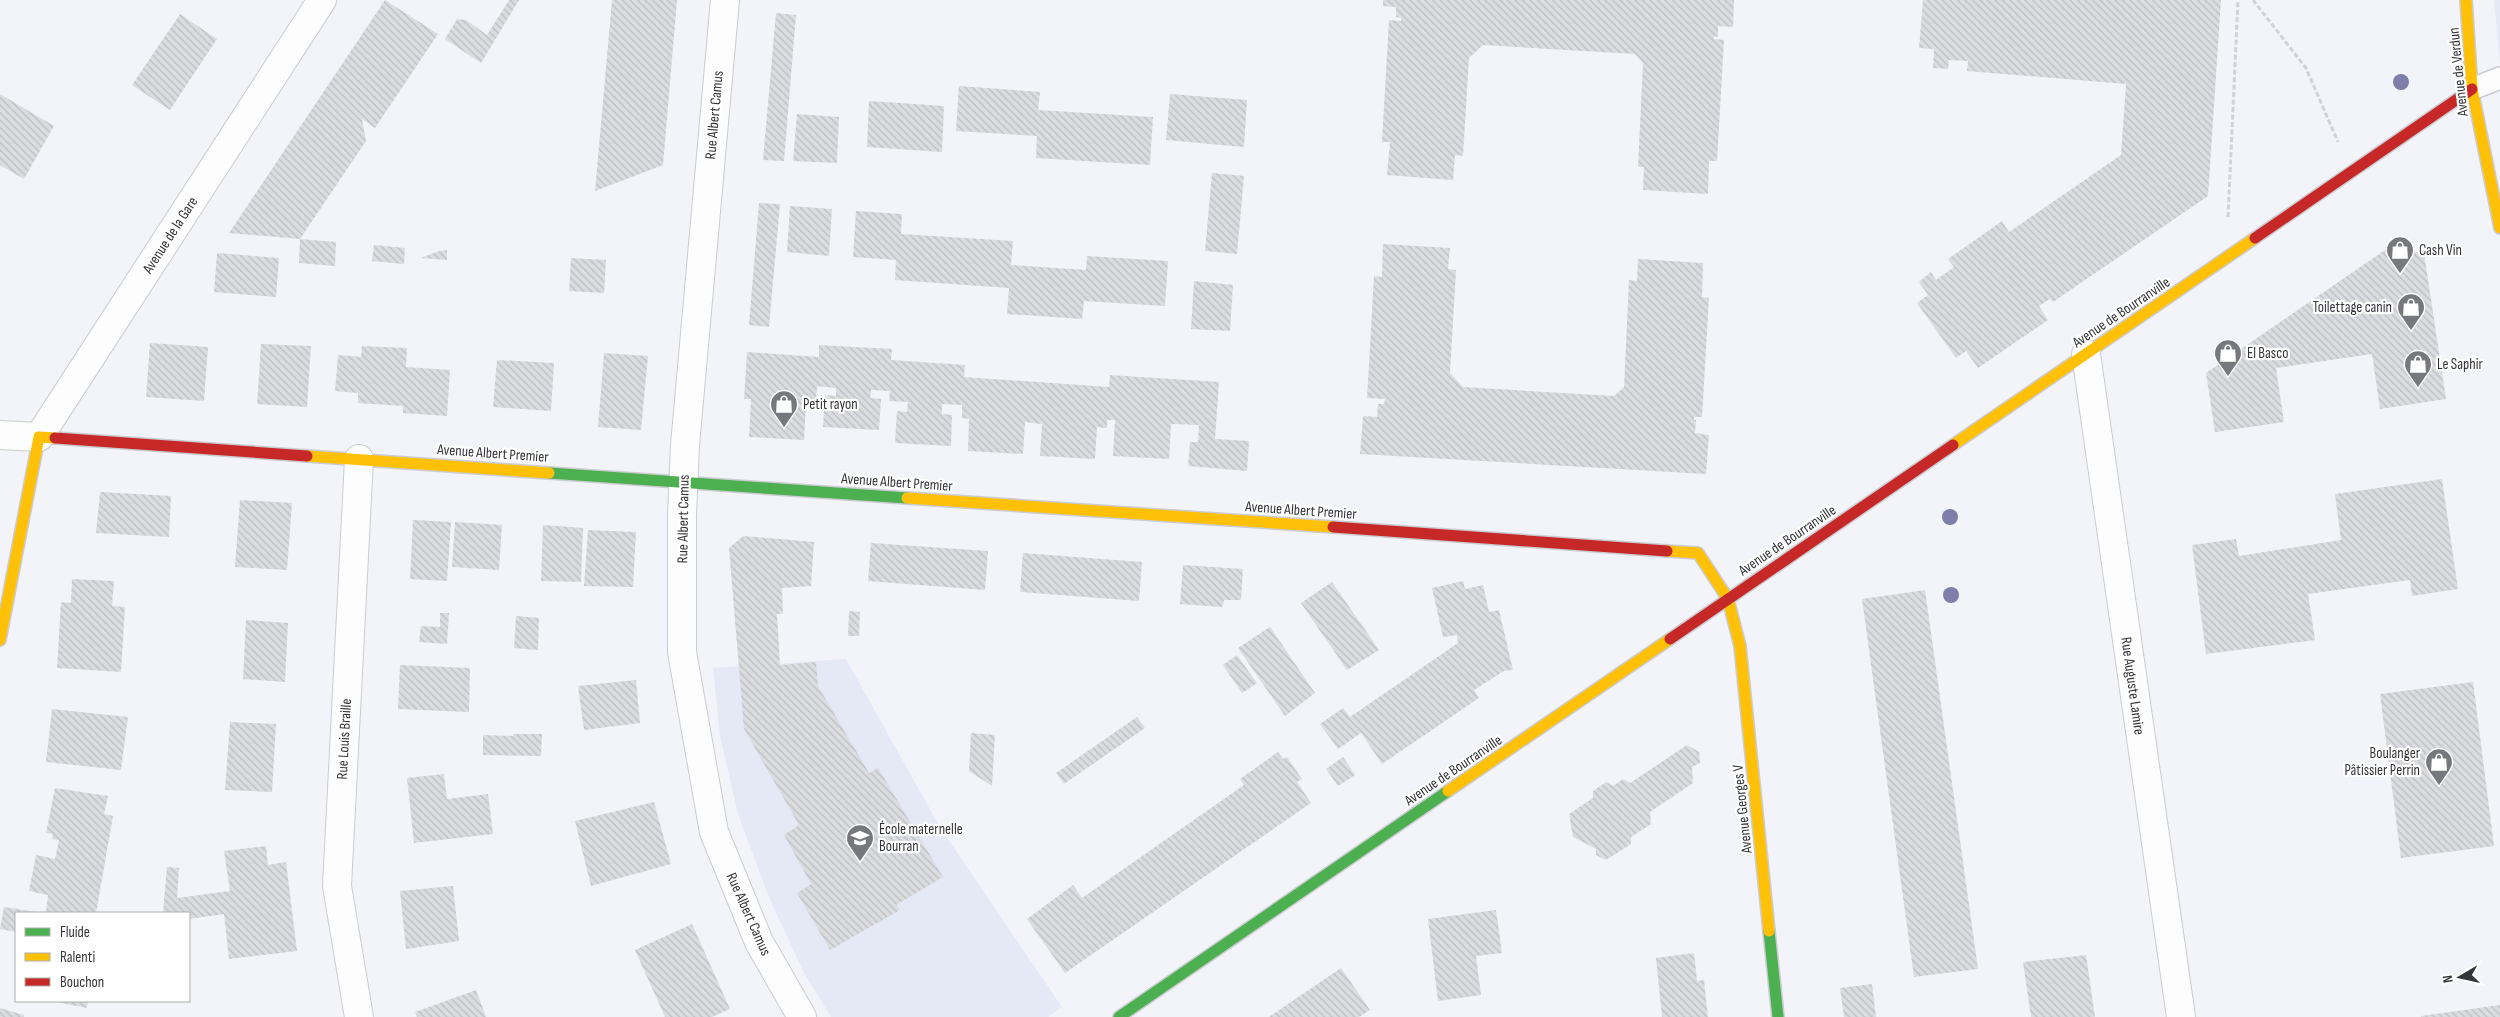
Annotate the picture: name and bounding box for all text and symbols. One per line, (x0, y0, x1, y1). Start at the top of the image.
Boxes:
street label: Avenue de Verdun (2444, 27, 2473, 118)
street label: Rue Albert Camus (701, 70, 728, 160)
street label: Avenue de la Gare (138, 193, 202, 278)
shop icon: Cash Vin (2385, 235, 2415, 274)
place label: Cash Vin (2419, 241, 2462, 260)
street label: Avenue de Bourranville (2068, 273, 2174, 353)
shop icon: Toilettage canin (2396, 292, 2426, 331)
place label: Toilettage canin (2313, 298, 2392, 317)
shop icon: El Basco (2213, 338, 2243, 377)
place label: El Basco (2247, 344, 2288, 363)
shop icon: Le Saphir (2403, 349, 2433, 388)
place label: Le Saphir (2437, 355, 2483, 374)
shop icon: Petit rayon (769, 389, 799, 428)
place label: Petit rayon (803, 395, 858, 414)
street label: Avenue Albert Premier (436, 440, 550, 467)
street label: Avenue Albert Premier (840, 469, 954, 496)
street label: Rue Albert Camus (673, 474, 694, 564)
street label: Avenue Albert Premier (1244, 497, 1358, 524)
street label: Avenue de Bourranville (1734, 501, 1840, 581)
street label: Rue Auguste Lamire (2116, 636, 2149, 736)
street label: Rue Louis Braille (333, 698, 356, 780)
street label: Avenue de Bourranville (1400, 731, 1506, 811)
place label: Boulanger Pâtissier Perrin (2344, 744, 2421, 780)
shop icon: Boulanger Pâtissier Perrin (2424, 747, 2454, 786)
street label: Avenue Georges V (1728, 763, 1757, 855)
place label: École maternelle Bourran (879, 820, 963, 856)
school or university icon: École maternelle Bourran (845, 823, 875, 862)
street label: Rue Albert Camus (722, 870, 775, 959)
legend (15, 912, 190, 1002)
text: Fluide (60, 923, 90, 942)
text: Ralenti (60, 948, 95, 967)
north arrow (2435, 952, 2485, 1002)
text: Bouchon (60, 973, 104, 992)
text: N (2439, 974, 2457, 984)

